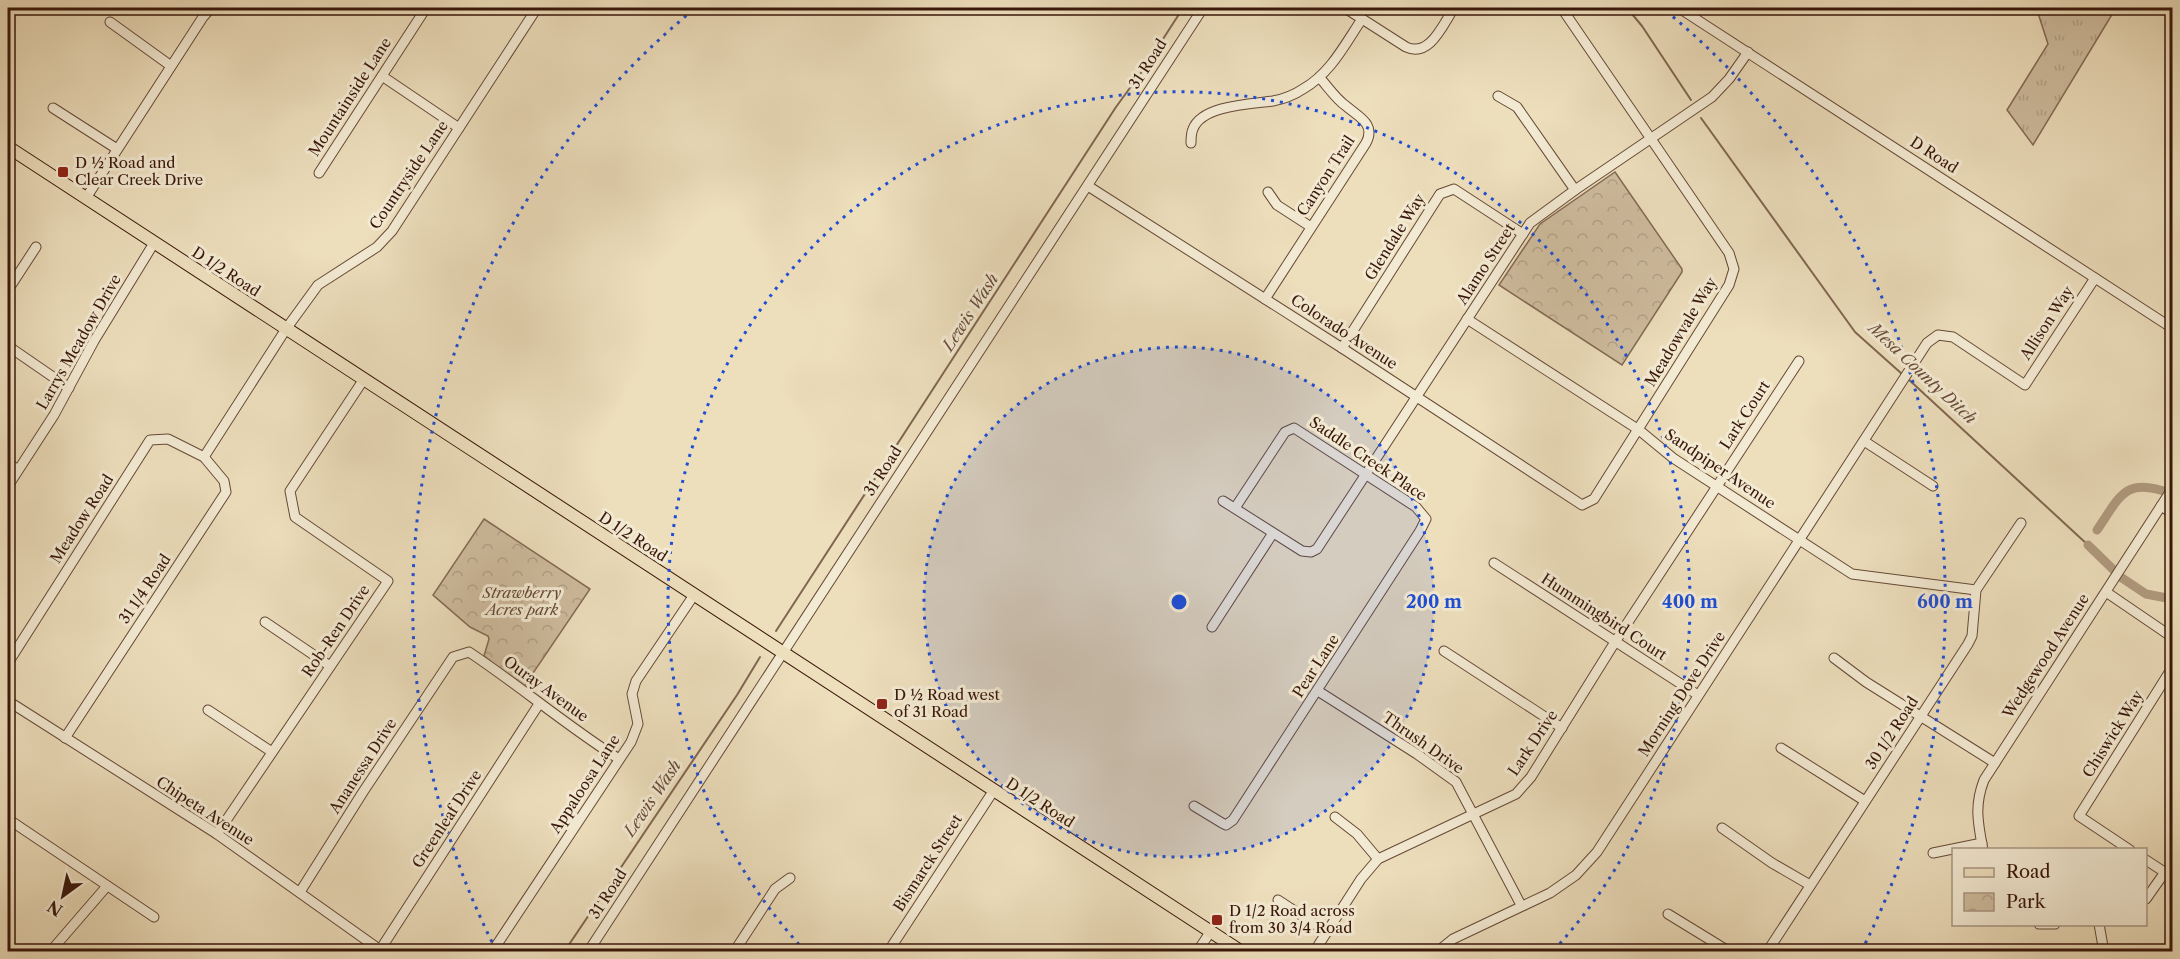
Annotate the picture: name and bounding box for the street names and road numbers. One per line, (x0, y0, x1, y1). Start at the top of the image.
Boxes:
street label: Mountainside Lane (304, 34, 395, 160)
street label: 31 Road (1124, 35, 1171, 92)
street label: Countryside Lane (365, 117, 452, 233)
street label: Canyon Trail (1293, 131, 1359, 220)
street label: D Road (1907, 132, 1962, 177)
street label: Glendale Way (1360, 189, 1429, 284)
street label: Alamo Street (1452, 219, 1519, 309)
street label: D 1/2 Road (189, 242, 264, 301)
street label: Larrys Meadow Drive (32, 271, 125, 413)
street label: Meadowvale Way (1640, 273, 1721, 390)
street label: Allison Way (2015, 282, 2078, 364)
street label: Colorado Avenue (1287, 290, 1401, 373)
street label: Lark Court (1715, 376, 1774, 453)
street label: Saddle Creek Place (1306, 412, 1431, 505)
street label: Sandpiper Avenue (1661, 424, 1779, 513)
street label: 31 Road (859, 442, 906, 499)
street label: Meadow Road (46, 471, 117, 567)
street label: D 1/2 Road (596, 507, 671, 566)
street label: 31 1/4 Road (114, 550, 175, 627)
street label: Hummingbird Court (1538, 569, 1671, 665)
street label: Rob-Ren Drive (298, 581, 374, 681)
street label: Wedgewood Avenue (1998, 590, 2093, 723)
street label: Morning Dove Drive (1634, 628, 1729, 760)
street label: Pear Lane (1288, 631, 1343, 701)
street label: Ouray Avenue (500, 651, 592, 726)
street label: Chiswick Way (2078, 686, 2147, 781)
street label: 30 1/2 Road (1861, 693, 1922, 773)
street label: Lark Drive (1504, 706, 1562, 779)
street label: Thrush Drive (1379, 708, 1468, 778)
street label: Ananessa Drive (324, 714, 400, 818)
street label: Appaloosa Lane (545, 731, 624, 838)
street label: Greenleaf Drive (408, 766, 485, 871)
street label: Chipeta Avenue (153, 772, 258, 849)
street label: D 1/2 Road (1003, 773, 1078, 832)
street label: Bismarck Street (889, 810, 966, 915)
street label: 31 Road (584, 865, 631, 922)

